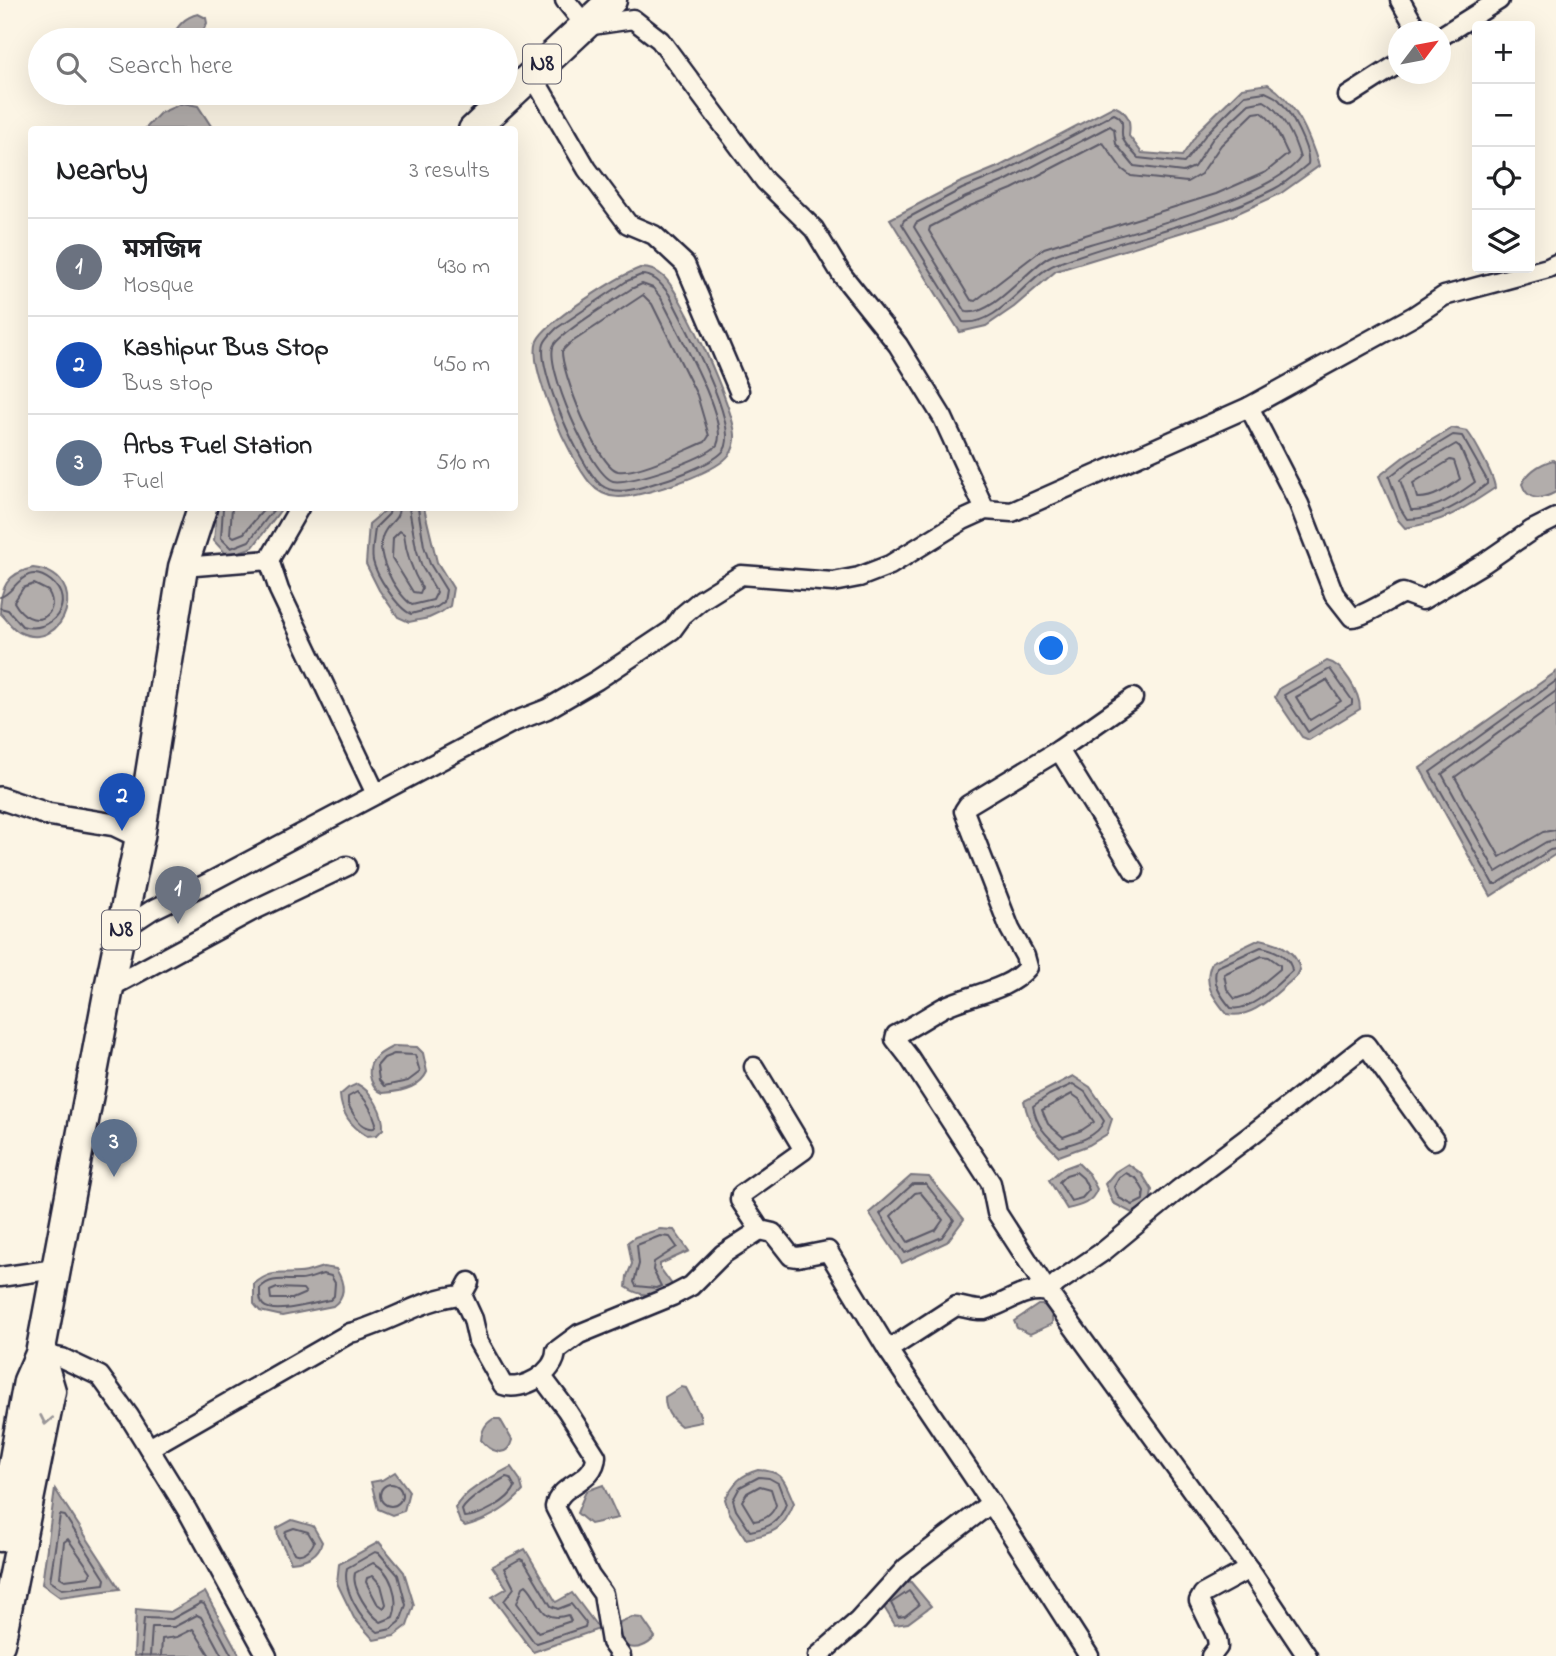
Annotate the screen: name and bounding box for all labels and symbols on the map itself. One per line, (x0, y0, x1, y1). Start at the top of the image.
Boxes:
north arrow (1388, 21, 1451, 84)
road number: N8 (523, 44, 561, 83)
your location (1034, 631, 1068, 665)
pin: 2 (99, 773, 145, 831)
pin: 1 (155, 866, 201, 924)
road number: N8 (102, 911, 140, 950)
pin: 3 (91, 1119, 137, 1177)
one-way arrow (39, 1414, 54, 1426)

